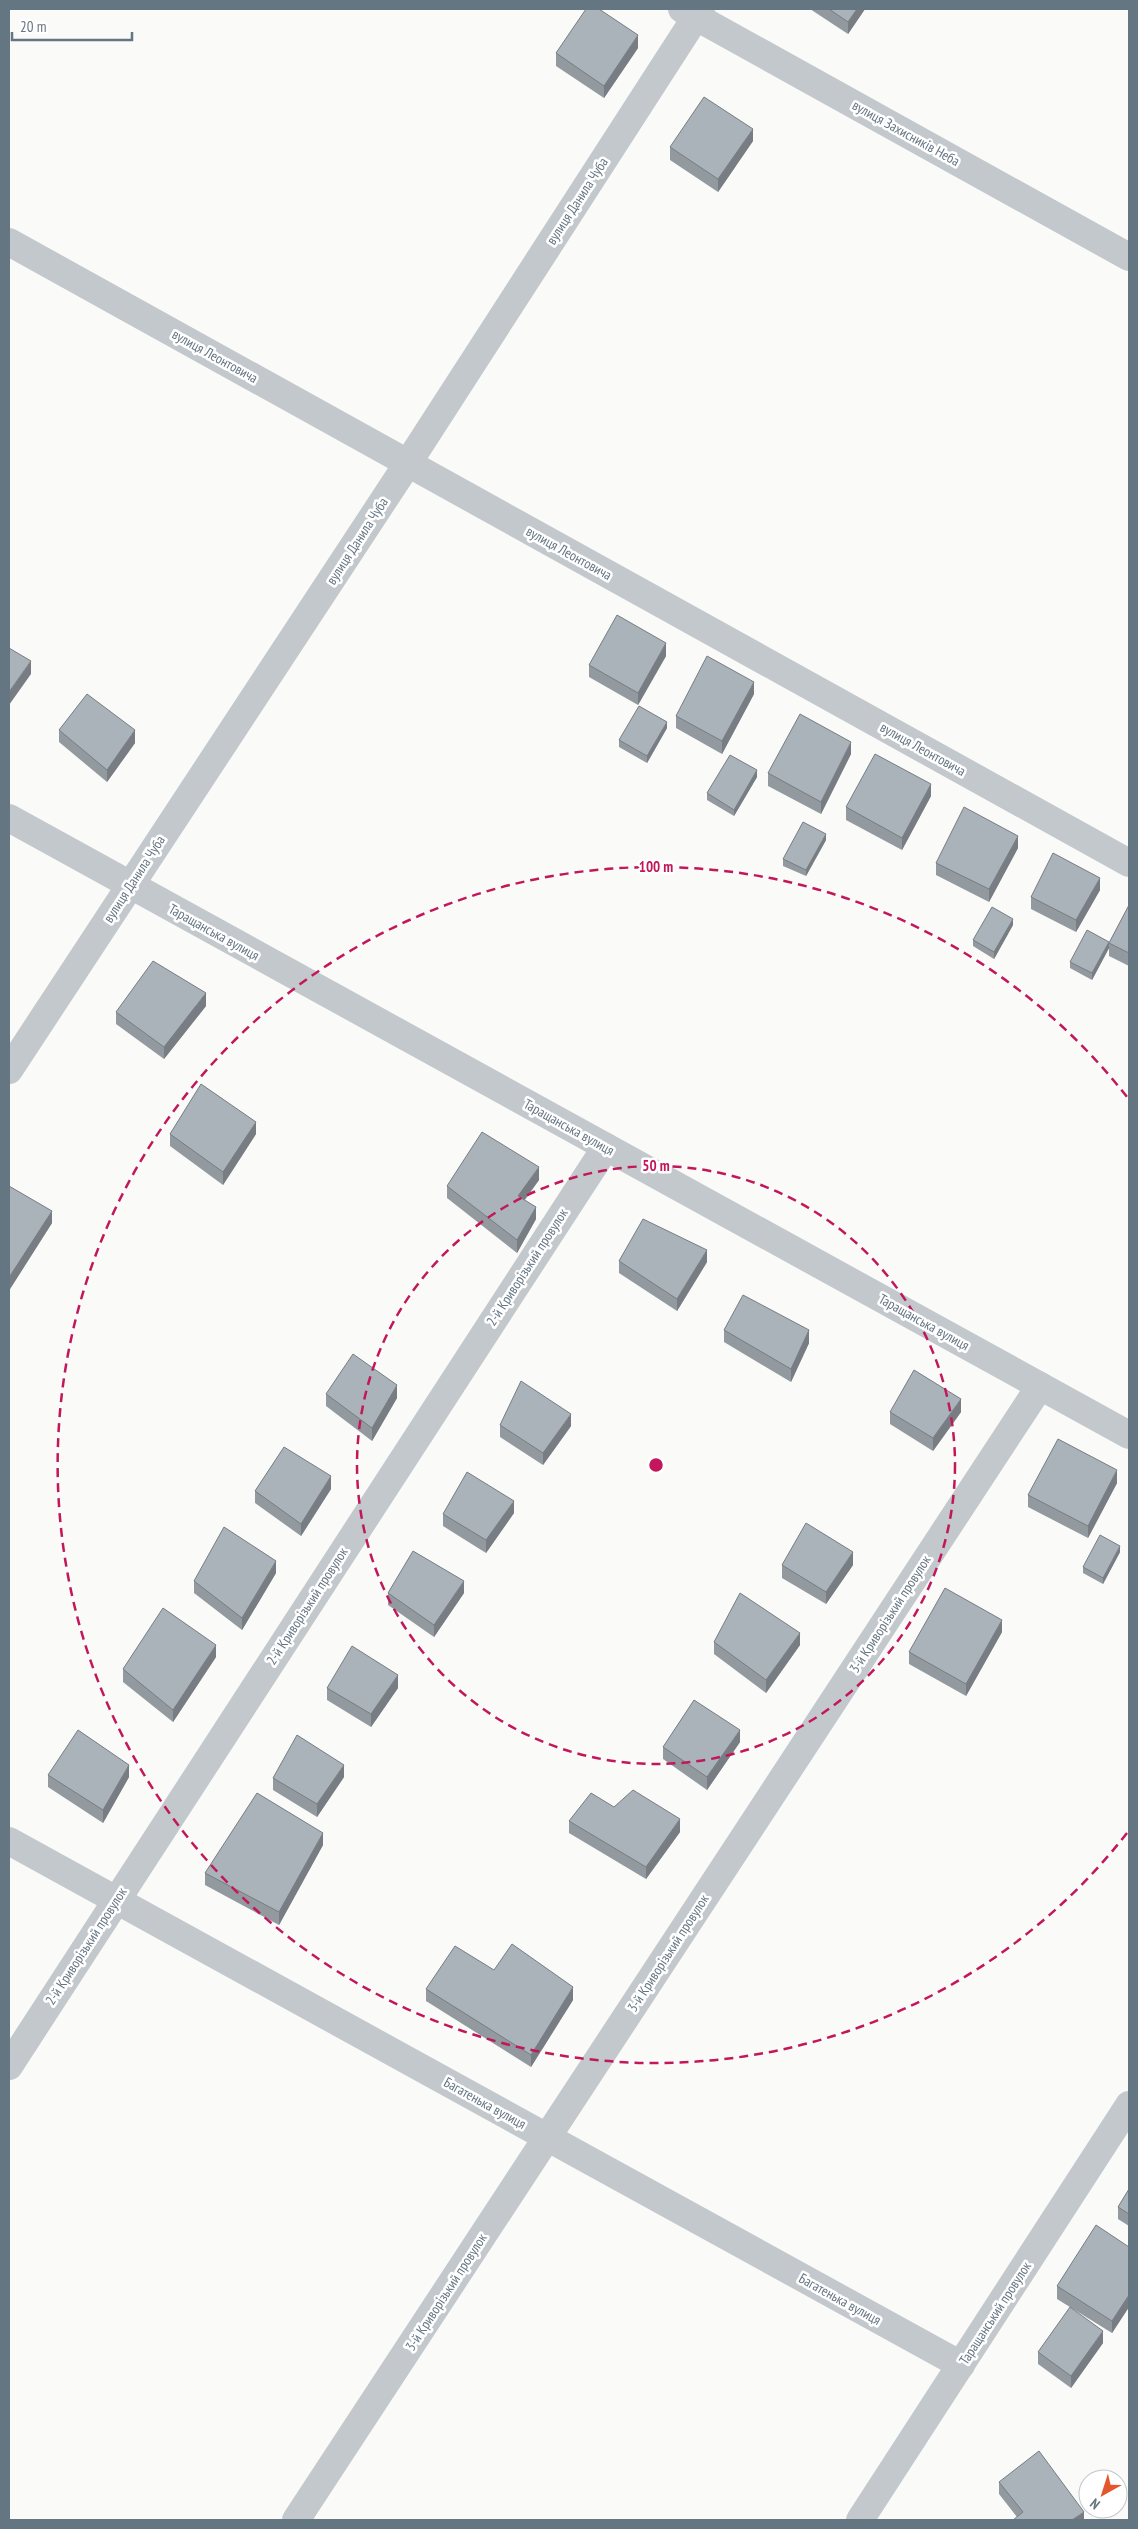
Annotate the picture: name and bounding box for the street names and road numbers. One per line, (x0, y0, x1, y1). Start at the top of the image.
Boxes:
street label: вулиця Захисників Неба (849, 96, 963, 170)
street label: вулиця Данила Чуба (542, 154, 612, 248)
street label: вулиця Леонтовича (169, 325, 261, 387)
street label: вулиця Данила Чуба (322, 494, 392, 588)
street label: вулиця Леонтовича (523, 522, 615, 584)
street label: вулиця Леонтовича (877, 718, 969, 780)
street label: вулиця Данила Чуба (99, 832, 169, 926)
street label: Таращанська вулиця (166, 900, 262, 964)
street label: Таращанська вулиця (521, 1095, 617, 1159)
street label: 2-й Криворізький провулок (482, 1204, 572, 1329)
street label: Таращанська вулиця (876, 1290, 972, 1354)
street label: 2-й Криворізький провулок (262, 1543, 352, 1668)
street label: 3-й Криворізький провулок (845, 1551, 935, 1676)
street label: 2-й Криворізький провулок (41, 1883, 131, 2008)
street label: 3-й Криворізький провулок (623, 1890, 713, 2015)
street label: Багатенька вулиця (441, 2073, 529, 2133)
street label: 3-й Криворізький провулок (401, 2229, 491, 2354)
street label: Таращанський провулок (955, 2258, 1035, 2368)
street label: Багатенька вулиця (796, 2269, 884, 2329)

